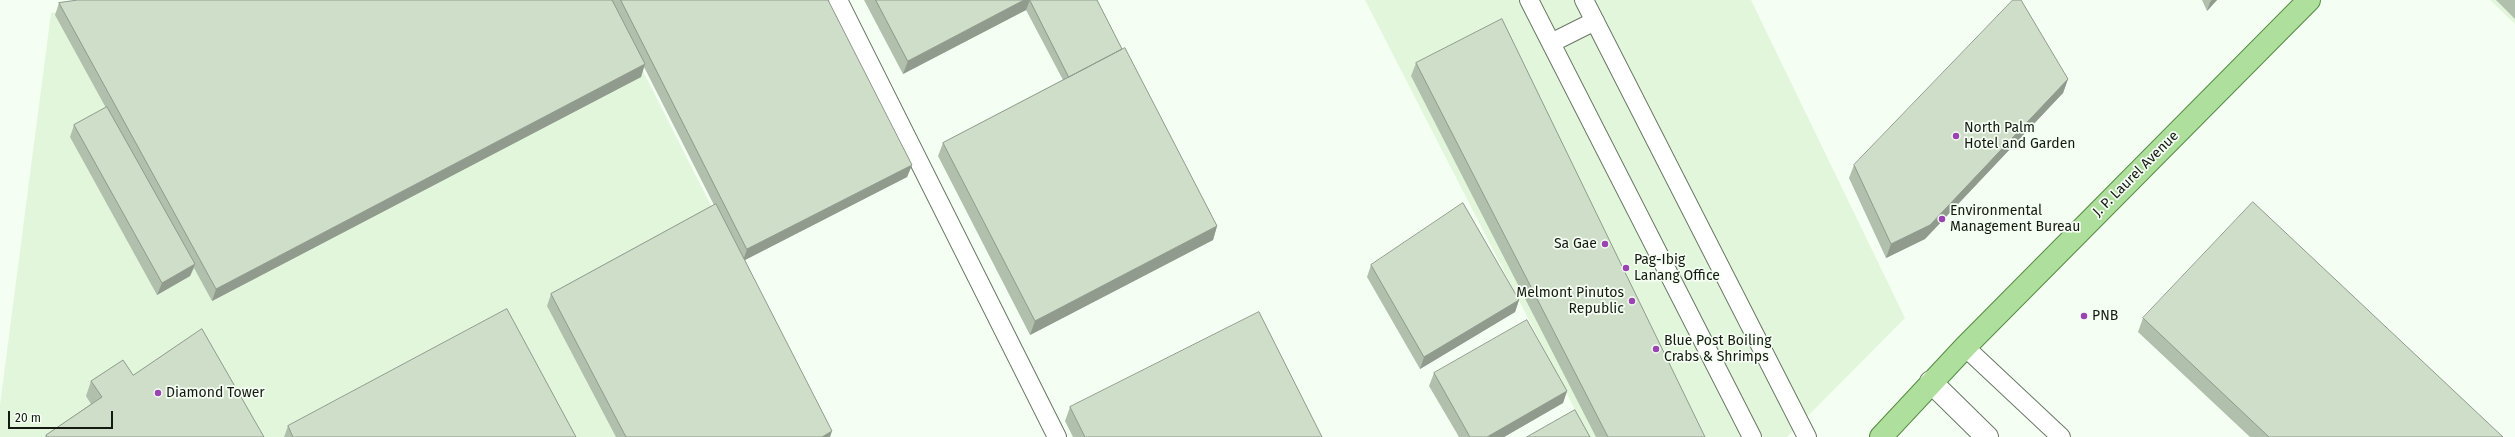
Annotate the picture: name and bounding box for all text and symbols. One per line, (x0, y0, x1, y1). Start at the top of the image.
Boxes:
place label: North Palm Hotel and Garden (1964, 120, 2076, 152)
street label: J. P. Laurel Avenue (2090, 128, 2182, 220)
marker: North Palm Hotel and Garden (1951, 131, 1961, 141)
place label: Environmental Management Bureau (1950, 203, 2080, 236)
marker: Environmental Management Bureau (1937, 214, 1947, 224)
place label: Sa Gae (1554, 236, 1597, 252)
marker: Sa Gae (1600, 239, 1610, 249)
place label: Pag-Ibig Lanang Office (1634, 252, 1720, 284)
marker: Pag-Ibig Lanang Office (1621, 263, 1631, 273)
place label: Melmont Pinutos Republic (1516, 285, 1624, 318)
marker: Melmont Pinutos Republic (1627, 296, 1637, 306)
place label: PNB (2092, 308, 2118, 324)
marker: PNB (2079, 311, 2089, 321)
place label: Blue Post Boiling Crabs & Shrimps (1664, 333, 1771, 366)
marker: Blue Post Boiling Crabs & Shrimps (1651, 344, 1661, 354)
place label: Diamond Tower (166, 385, 265, 401)
marker: Diamond Tower (153, 388, 163, 398)
scale bar (10, 403, 115, 429)
text: 20 m (15, 411, 41, 425)

